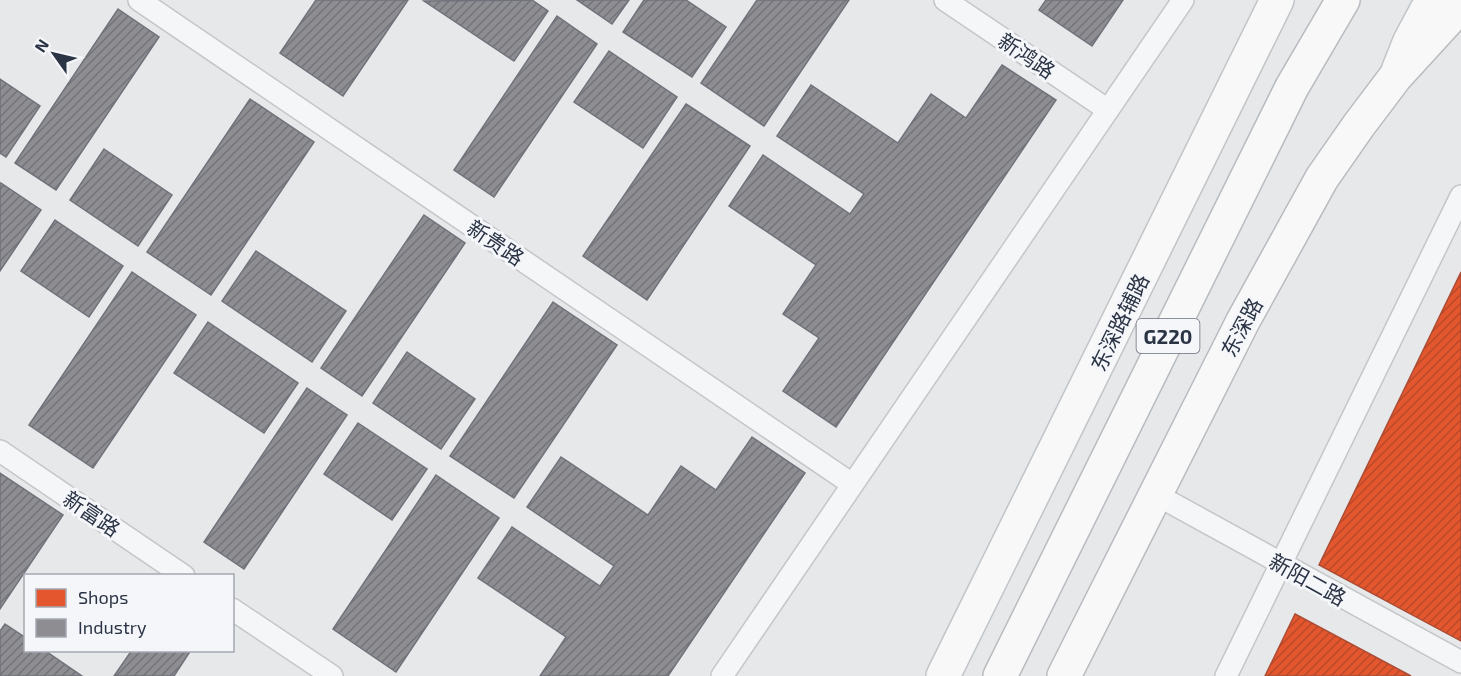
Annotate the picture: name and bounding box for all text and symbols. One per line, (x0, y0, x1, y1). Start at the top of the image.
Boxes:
north arrow (24, 24, 84, 84)
street label: 新鸿路 (994, 27, 1060, 83)
text: N (30, 35, 52, 55)
street label: 新贵路 (463, 214, 529, 270)
street label: 东深路辅路 (1085, 269, 1153, 375)
street label: 东深路 (1215, 293, 1267, 361)
road number: G220 (1136, 319, 1200, 353)
street label: 新富路 (59, 485, 125, 541)
street label: 新阳二路 (1265, 548, 1351, 610)
legend (24, 574, 234, 652)
text: Shops (78, 586, 128, 608)
text: Industry (78, 616, 147, 638)

